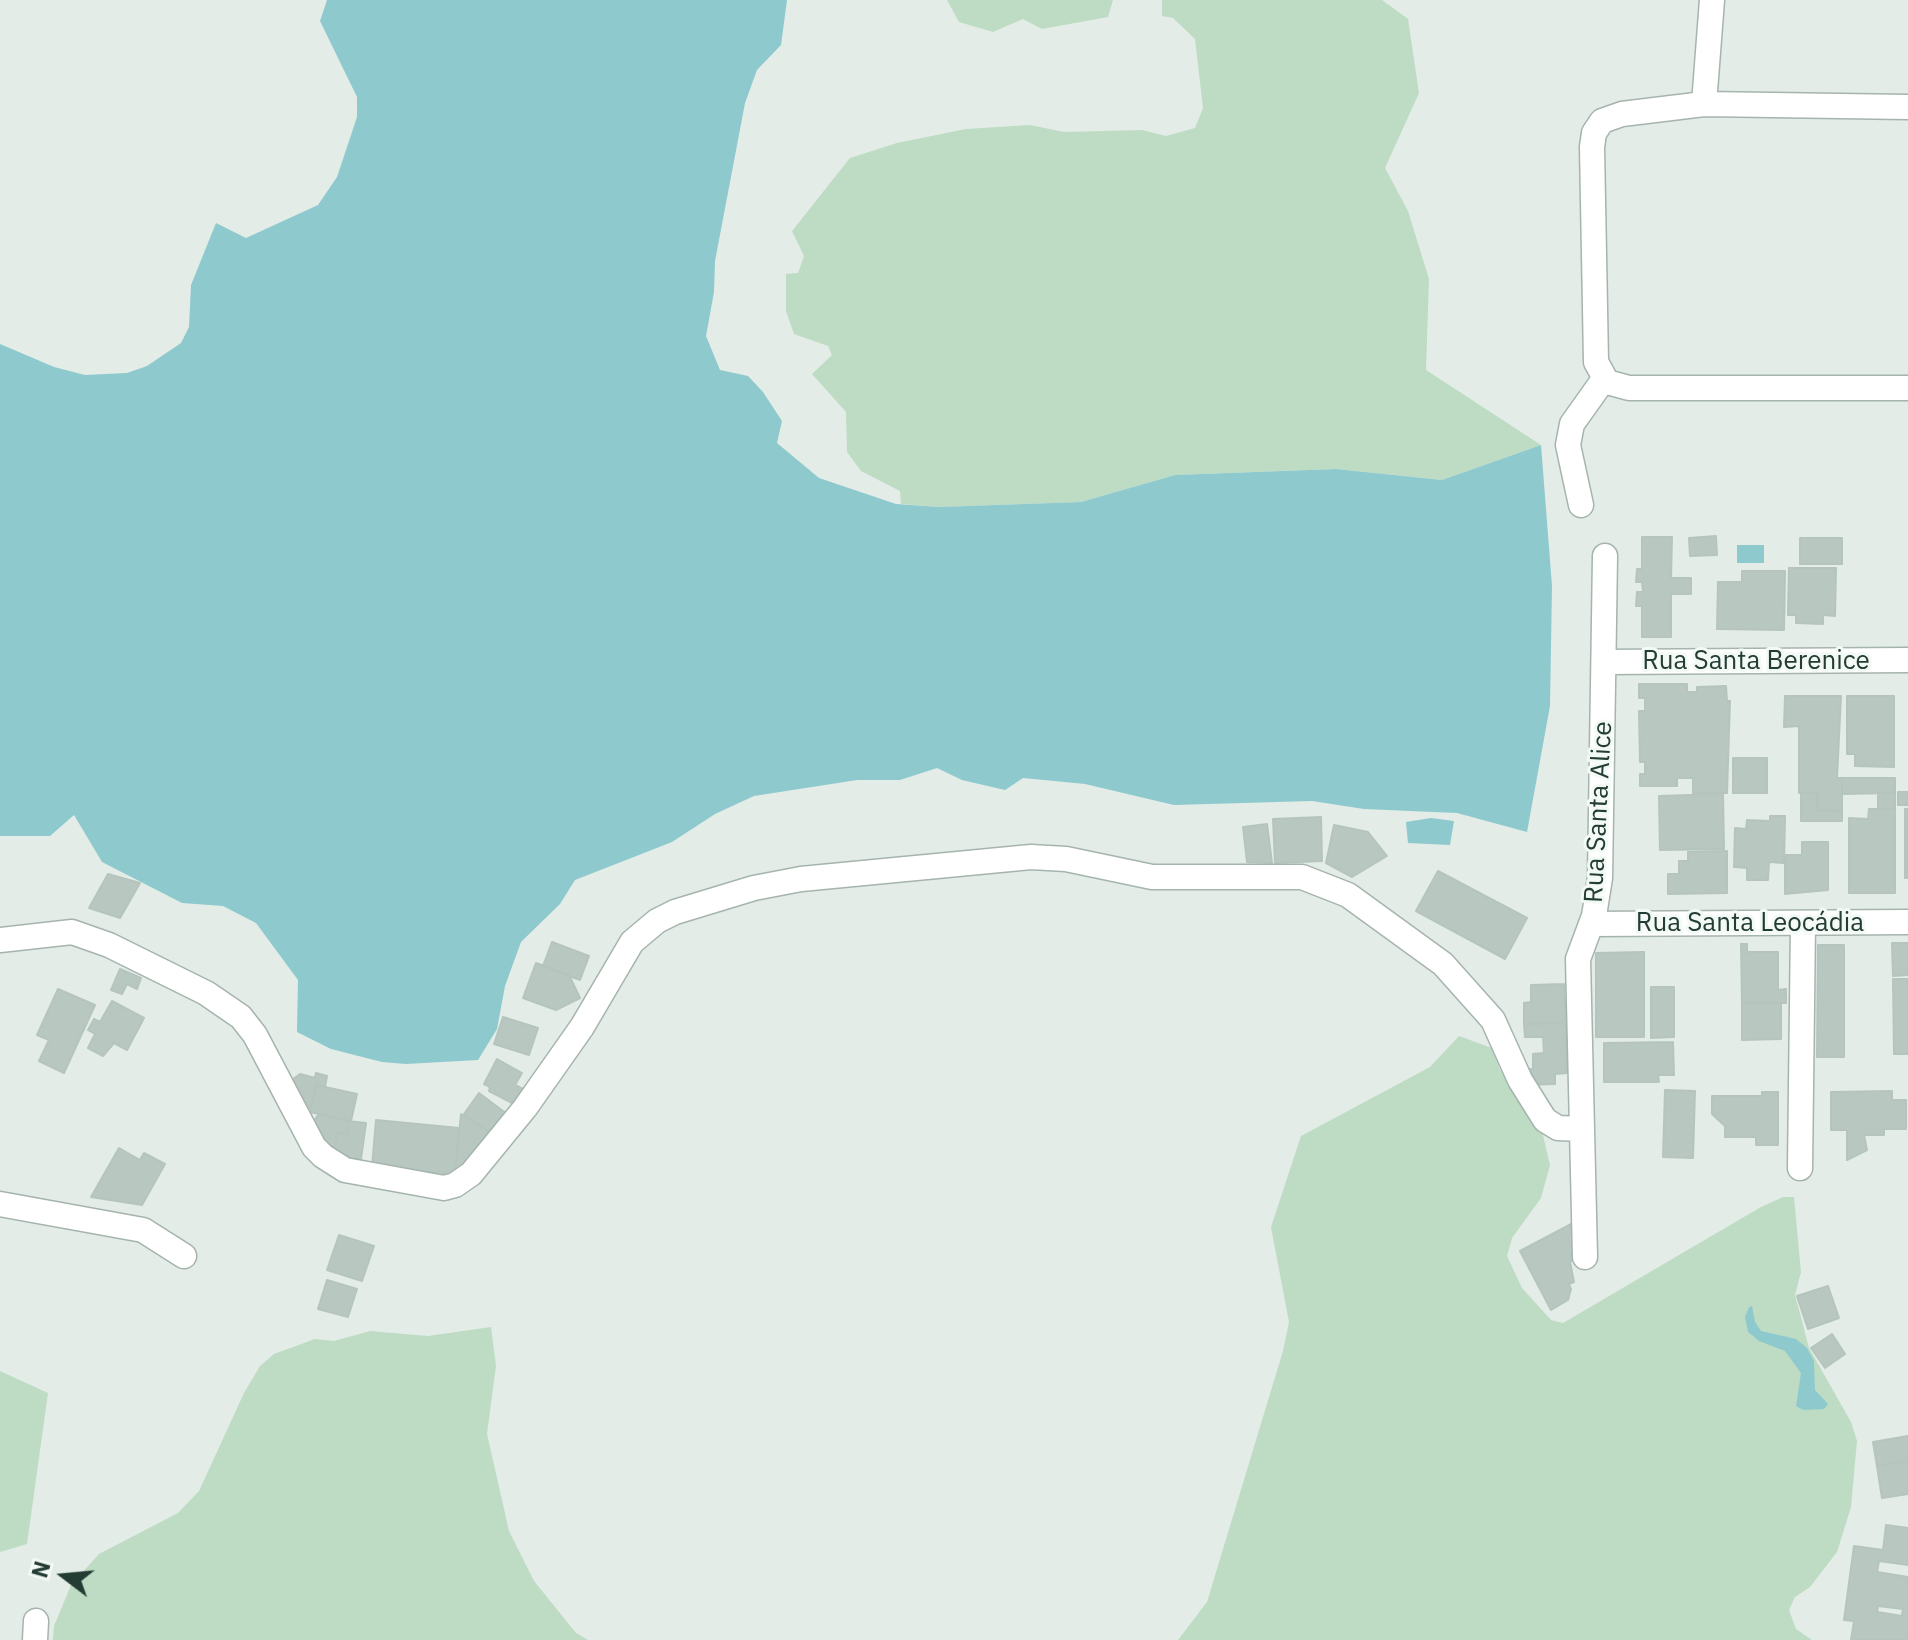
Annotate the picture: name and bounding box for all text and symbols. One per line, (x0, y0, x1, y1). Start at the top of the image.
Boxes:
street label: Rua Santa Berenice (1642, 645, 1870, 677)
street label: Rua Santa Alice (1579, 720, 1619, 904)
street label: Rua Santa Leocádia (1636, 907, 1864, 939)
north arrow (24, 1536, 104, 1616)
text: N (24, 1558, 57, 1581)

